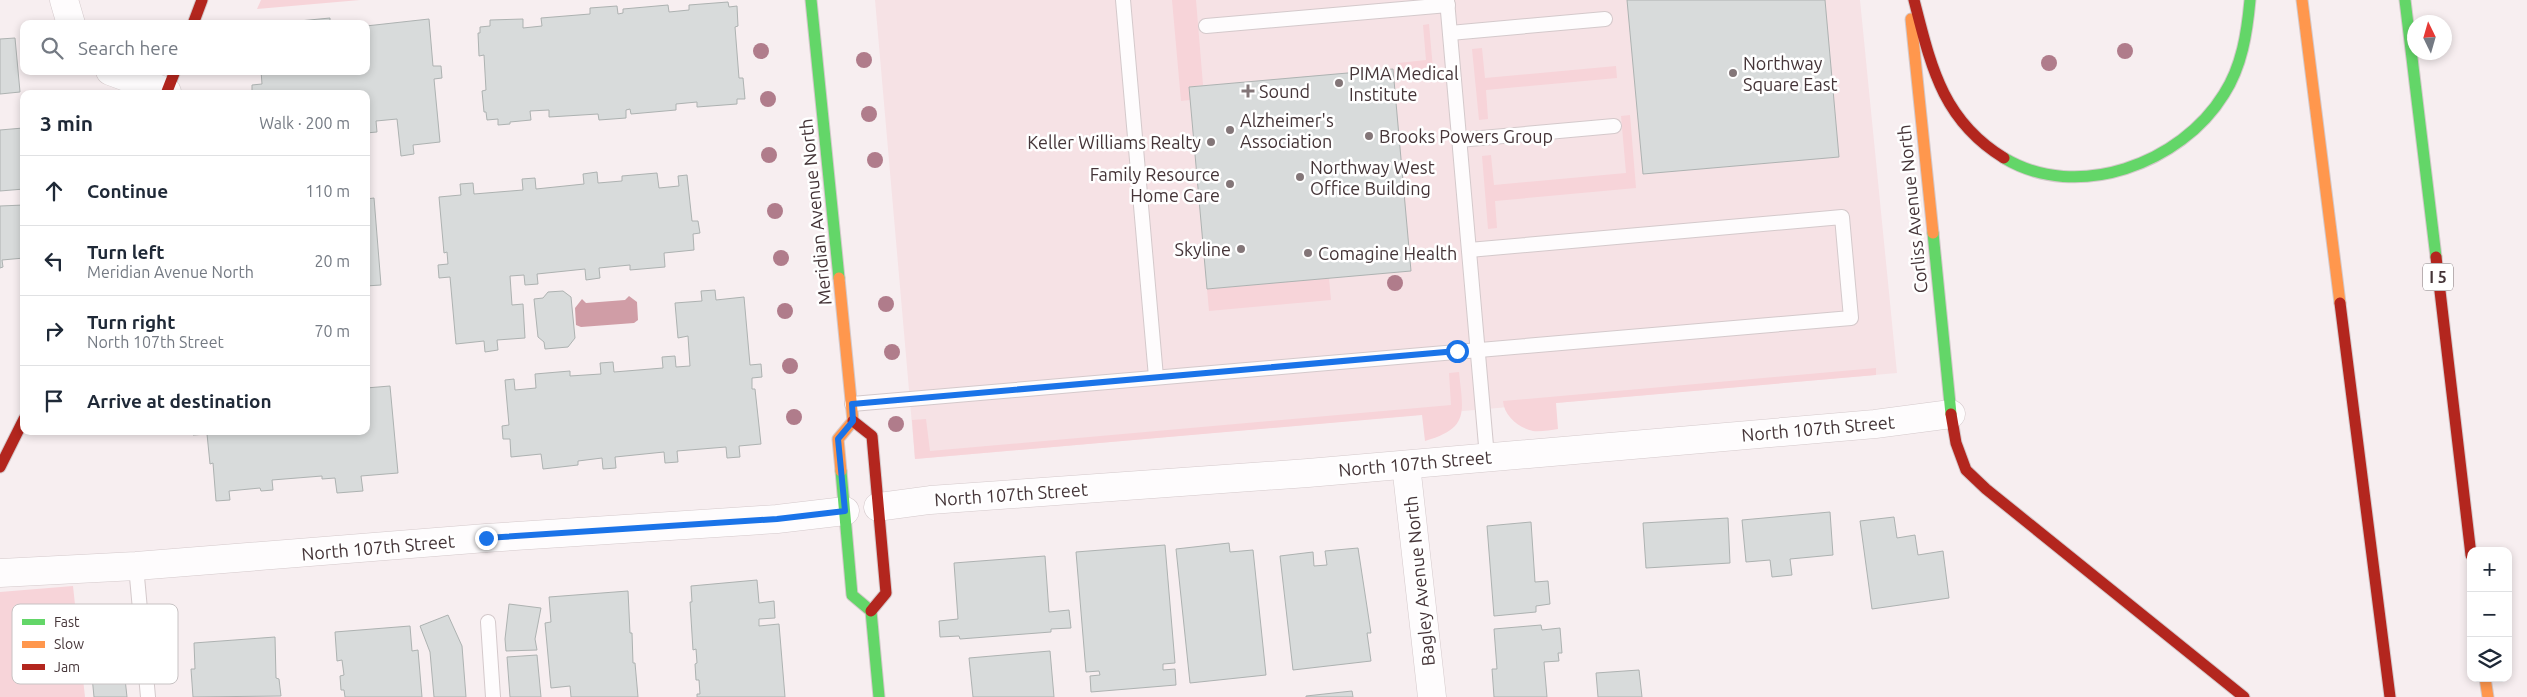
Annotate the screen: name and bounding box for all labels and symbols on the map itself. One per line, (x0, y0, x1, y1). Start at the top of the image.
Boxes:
north arrow (2407, 15, 2452, 60)
place label: Northway Square East (1743, 53, 1838, 94)
place label: PIMA Medical Institute (1349, 63, 1459, 104)
marker: Northway Square East (1727, 67, 1739, 79)
marker: PIMA Medical Institute (1333, 77, 1345, 89)
place label: Sound (1259, 81, 1310, 101)
marker: Sound (1241, 84, 1255, 98)
place label: Alzheimer's Association (1240, 110, 1334, 151)
street label: Meridian Avenue North (795, 118, 835, 306)
marker: Alzheimer's Association (1224, 124, 1236, 136)
street label: Corliss Avenue North (1893, 124, 1931, 294)
place label: Brooks Powers Group (1379, 126, 1553, 146)
marker: Brooks Powers Group (1363, 130, 1375, 142)
place label: Keller Williams Realty (1027, 132, 1201, 152)
marker: Keller Williams Realty (1205, 136, 1217, 148)
place label: Northway West Office Building (1310, 157, 1435, 198)
place label: Family Resource Home Care (1090, 164, 1220, 205)
marker: Northway West Office Building (1294, 171, 1306, 183)
marker: Family Resource Home Care (1224, 178, 1236, 190)
place label: Skyline (1174, 239, 1231, 259)
marker: Skyline (1235, 243, 1247, 255)
place label: Comagine Health (1318, 243, 1457, 263)
marker: Comagine Health (1302, 247, 1314, 259)
road number: I 5 (2423, 264, 2453, 290)
route start (1446, 340, 1469, 363)
street label: North 107th Street (1740, 411, 1896, 445)
street label: North 107th Street (1337, 446, 1493, 480)
street label: North 107th Street (934, 479, 1088, 509)
street label: Bagley Avenue North (1400, 495, 1438, 667)
route end (475, 527, 498, 550)
street label: North 107th Street (300, 530, 456, 564)
legend (12, 604, 178, 684)
text: Fast (54, 614, 80, 630)
text: Slow (54, 636, 84, 652)
text: Jam (54, 659, 80, 675)

